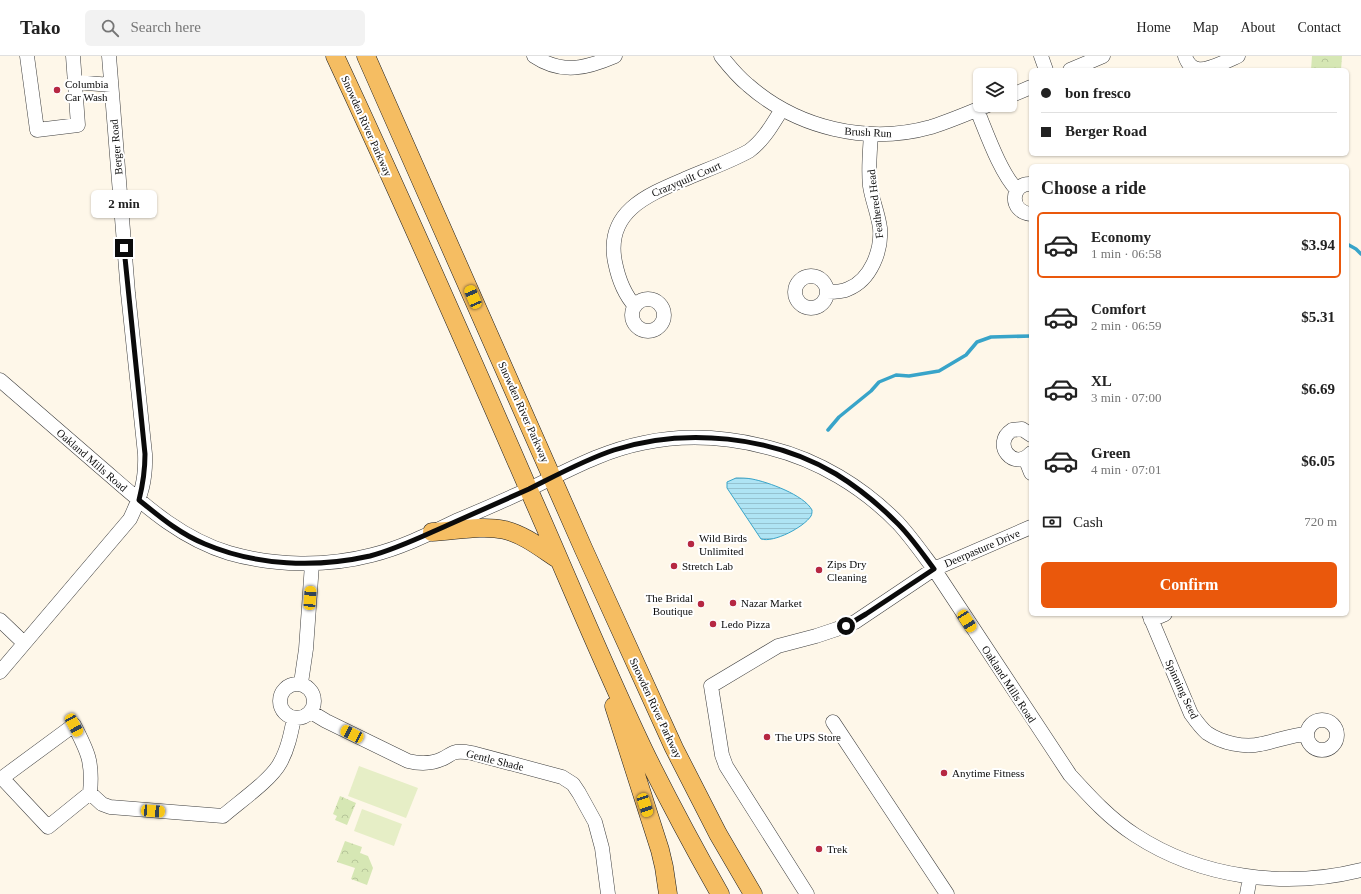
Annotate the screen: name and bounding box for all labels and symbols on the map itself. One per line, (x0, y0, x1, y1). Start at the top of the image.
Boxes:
street label: Snowden River Parkway (339, 74, 395, 179)
place label: Columbia Car Wash (65, 78, 109, 103)
marker: Columbia Car Wash (52, 85, 62, 95)
street label: Berger Road (108, 118, 124, 175)
street label: Brush Run (844, 125, 892, 139)
street label: Crazyquilt Court (649, 159, 723, 199)
street label: Feathered Head (865, 168, 885, 239)
callout: 2 min (91, 190, 157, 218)
route end (115, 239, 133, 257)
car (463, 284, 483, 310)
street label: Snowden River Parkway (496, 360, 552, 465)
street label: Oakland Mills Road (54, 426, 130, 494)
street label: Deerpasture Drive (942, 527, 1022, 569)
place label: Wild Birds Unlimited (699, 532, 747, 557)
marker: Wild Birds Unlimited (686, 539, 696, 549)
place label: Zips Dry Cleaning (827, 558, 867, 583)
place label: Stretch Lab (682, 560, 734, 572)
marker: Stretch Lab (669, 561, 679, 571)
marker: Zips Dry Cleaning (814, 565, 824, 575)
car (303, 586, 317, 610)
place label: The Bridal Boutique (646, 592, 693, 617)
place label: Nazar Market (741, 597, 802, 609)
marker: Nazar Market (728, 598, 738, 608)
marker: The Bridal Boutique (696, 599, 706, 609)
car (955, 608, 979, 634)
route start (837, 617, 855, 635)
place label: Ledo Pizza (721, 618, 770, 630)
marker: Ledo Pizza (708, 619, 718, 629)
street label: Oakland Mills Road (980, 643, 1039, 725)
street label: Snowden River Parkway (627, 656, 685, 761)
street label: Spinning Seed (1163, 658, 1201, 721)
car (63, 712, 85, 738)
car (339, 723, 365, 745)
place label: The UPS Store (775, 731, 841, 743)
marker: The UPS Store (762, 732, 772, 742)
street label: Gentle Shade (465, 747, 525, 773)
place label: Anytime Fitness (952, 767, 1024, 779)
marker: Anytime Fitness (939, 768, 949, 778)
car (636, 792, 654, 818)
car (141, 804, 165, 818)
place label: Trek (827, 843, 848, 855)
marker: Trek (814, 844, 824, 854)

